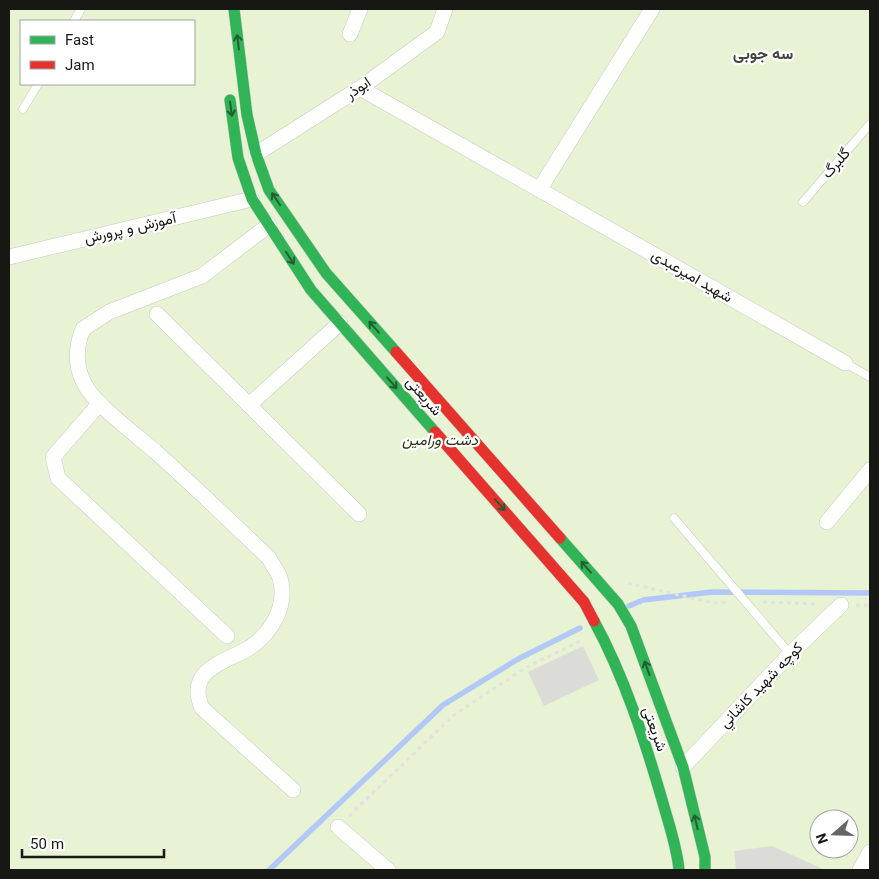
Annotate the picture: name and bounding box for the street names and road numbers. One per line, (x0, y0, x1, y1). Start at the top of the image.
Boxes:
street label: ابوذر (340, 72, 376, 107)
street label: گلبرگ (817, 143, 857, 184)
street label: آموزش و پرورش (82, 207, 180, 251)
street label: شهید امیرعبدی (646, 245, 736, 310)
street label: شریعتی (399, 372, 447, 422)
street label: كوچه شهيد كاشاني (715, 637, 810, 734)
street label: شریعتی (635, 704, 672, 755)

